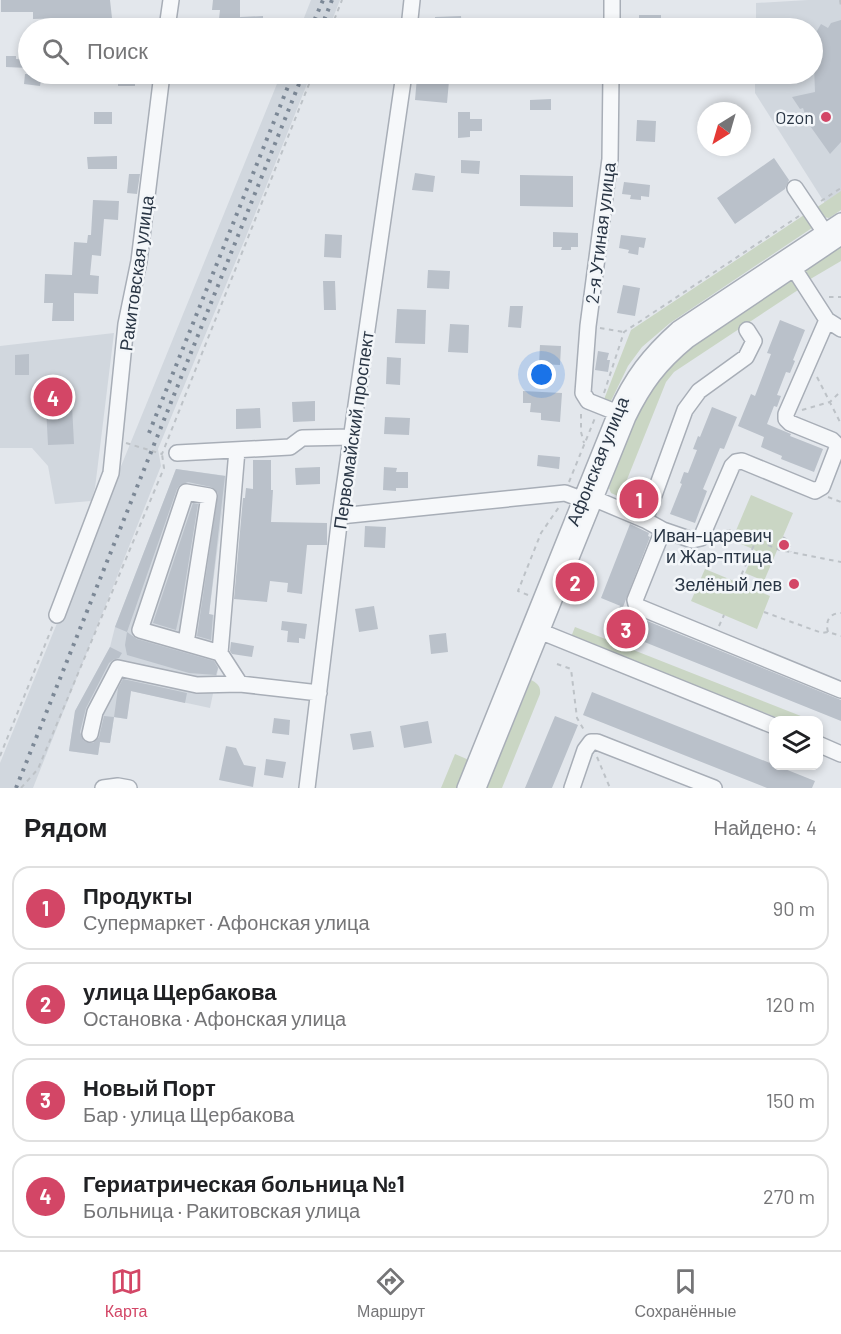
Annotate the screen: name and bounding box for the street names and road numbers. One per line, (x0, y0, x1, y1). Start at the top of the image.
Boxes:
street label: 2-я Утиная улица (580, 160, 620, 305)
street label: Ракитовская улица (114, 193, 158, 352)
street label: Первомайский проспект (328, 329, 378, 531)
street label: Афонская улица (561, 392, 633, 529)

